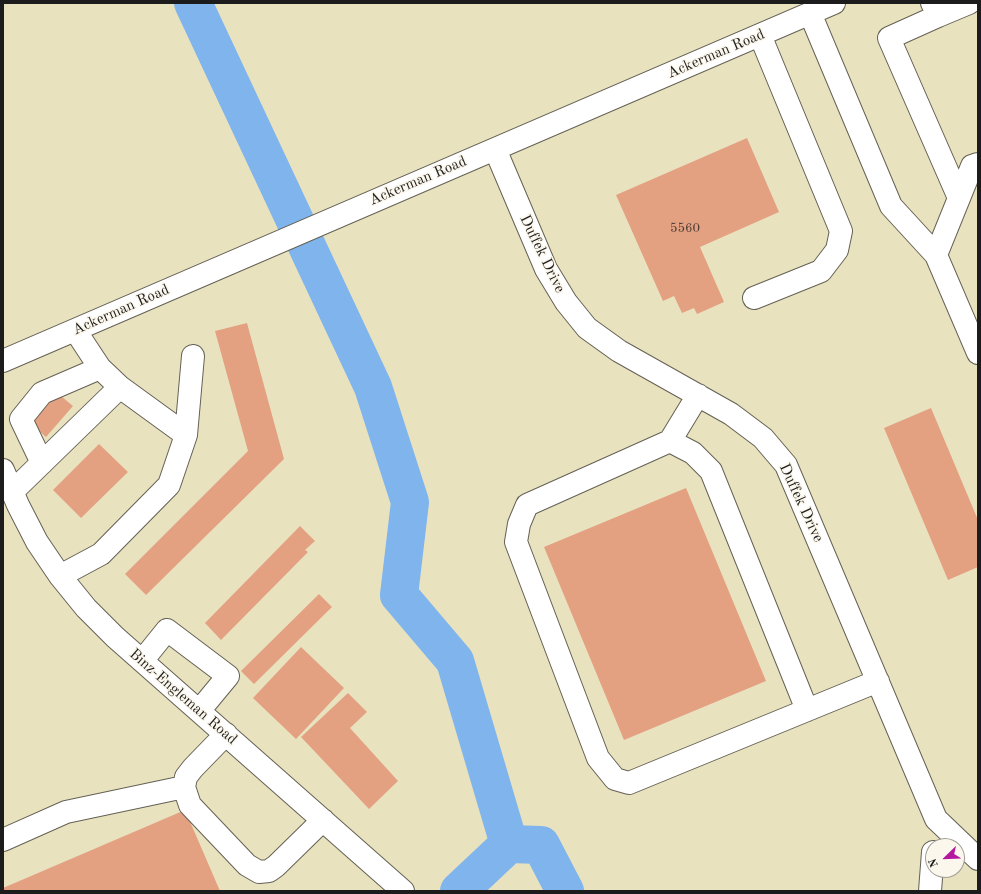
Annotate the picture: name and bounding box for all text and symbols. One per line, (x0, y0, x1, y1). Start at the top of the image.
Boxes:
street label: Ackerman Road (665, 25, 767, 83)
street label: Ackerman Road (367, 152, 469, 210)
street label: Duffek Drive (515, 212, 569, 296)
house number: 5560 (670, 221, 700, 237)
street label: Ackerman Road (70, 281, 172, 339)
street label: Duffek Drive (775, 461, 827, 545)
street label: Binz-Engleman Road (125, 645, 241, 749)
north arrow (925, 838, 965, 878)
text: N (928, 856, 941, 869)

